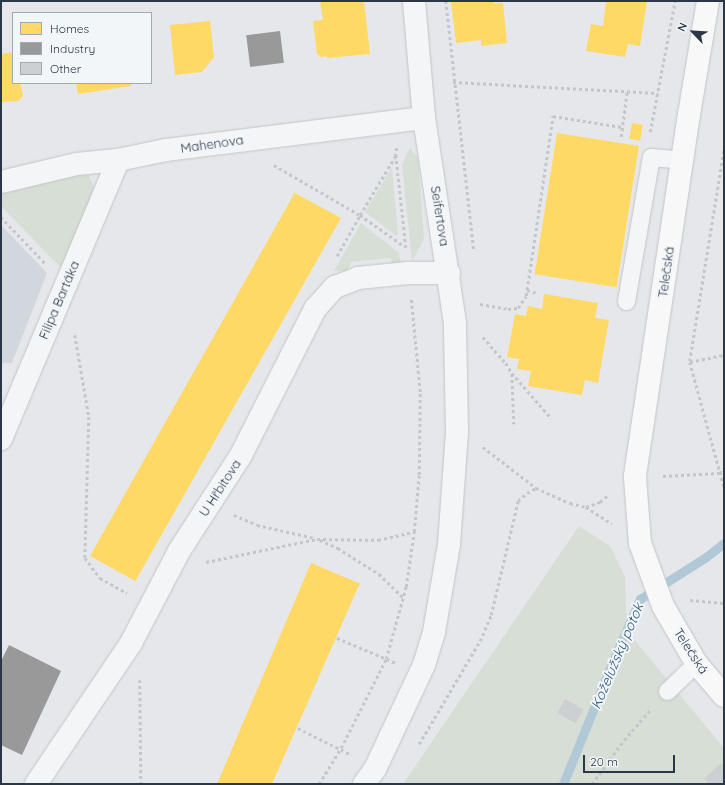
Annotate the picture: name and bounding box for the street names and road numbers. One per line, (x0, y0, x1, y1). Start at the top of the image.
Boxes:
street label: Mahenova (180, 132, 244, 156)
street label: Seifertova (428, 185, 452, 247)
street label: Telečská (655, 245, 677, 299)
street label: Filipa Bartáka (35, 258, 83, 342)
street label: U Hřbitova (196, 457, 244, 519)
street label: Telečská (670, 625, 712, 677)

